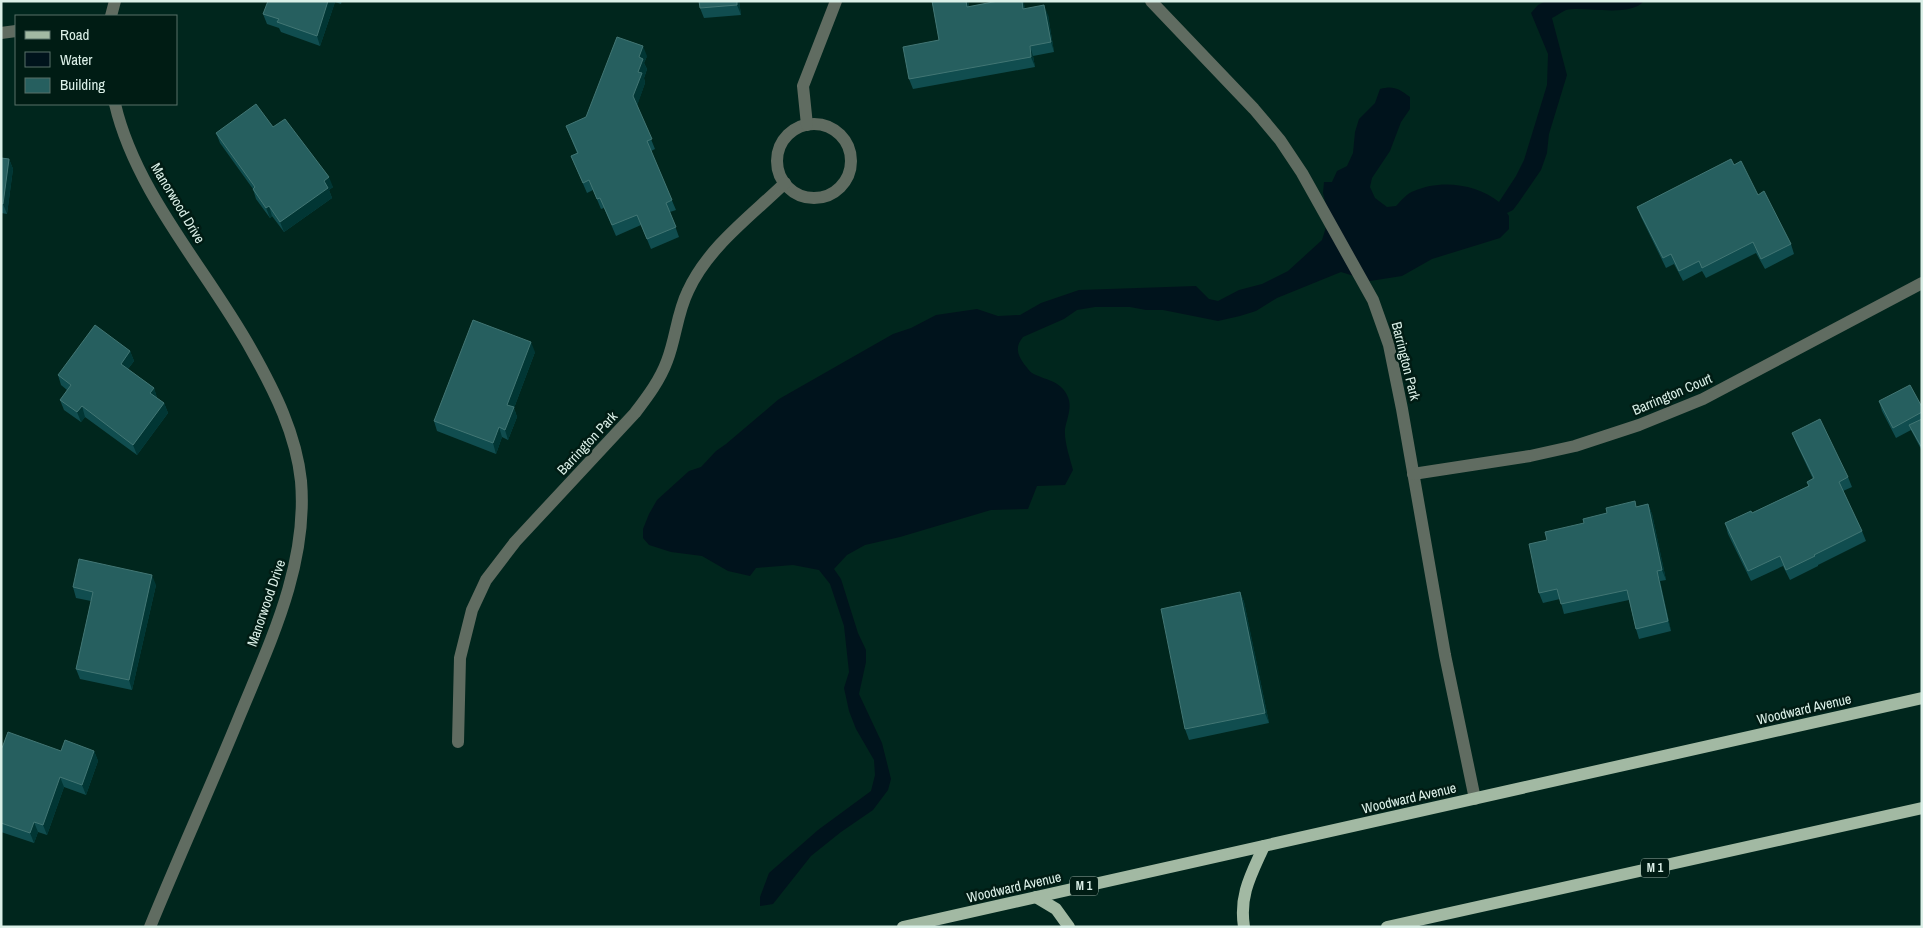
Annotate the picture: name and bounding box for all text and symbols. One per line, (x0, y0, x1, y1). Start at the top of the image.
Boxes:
legend (15, 15, 178, 105)
text: Road (60, 24, 89, 45)
text: Water (60, 49, 92, 70)
text: Building (60, 74, 105, 95)
street label: Manorwood Drive (147, 160, 209, 246)
street label: Barrington Park (1388, 320, 1425, 402)
street label: Barrington Court (1629, 369, 1715, 419)
street label: Barrington Park (553, 407, 621, 479)
street label: Manorwood Drive (243, 557, 289, 649)
street label: Woodward Avenue (1755, 689, 1853, 729)
street label: Woodward Avenue (1360, 778, 1458, 818)
road number: M 1 (1641, 858, 1669, 878)
street label: Woodward Avenue (965, 867, 1063, 907)
road number: M 1 (1070, 876, 1098, 896)

